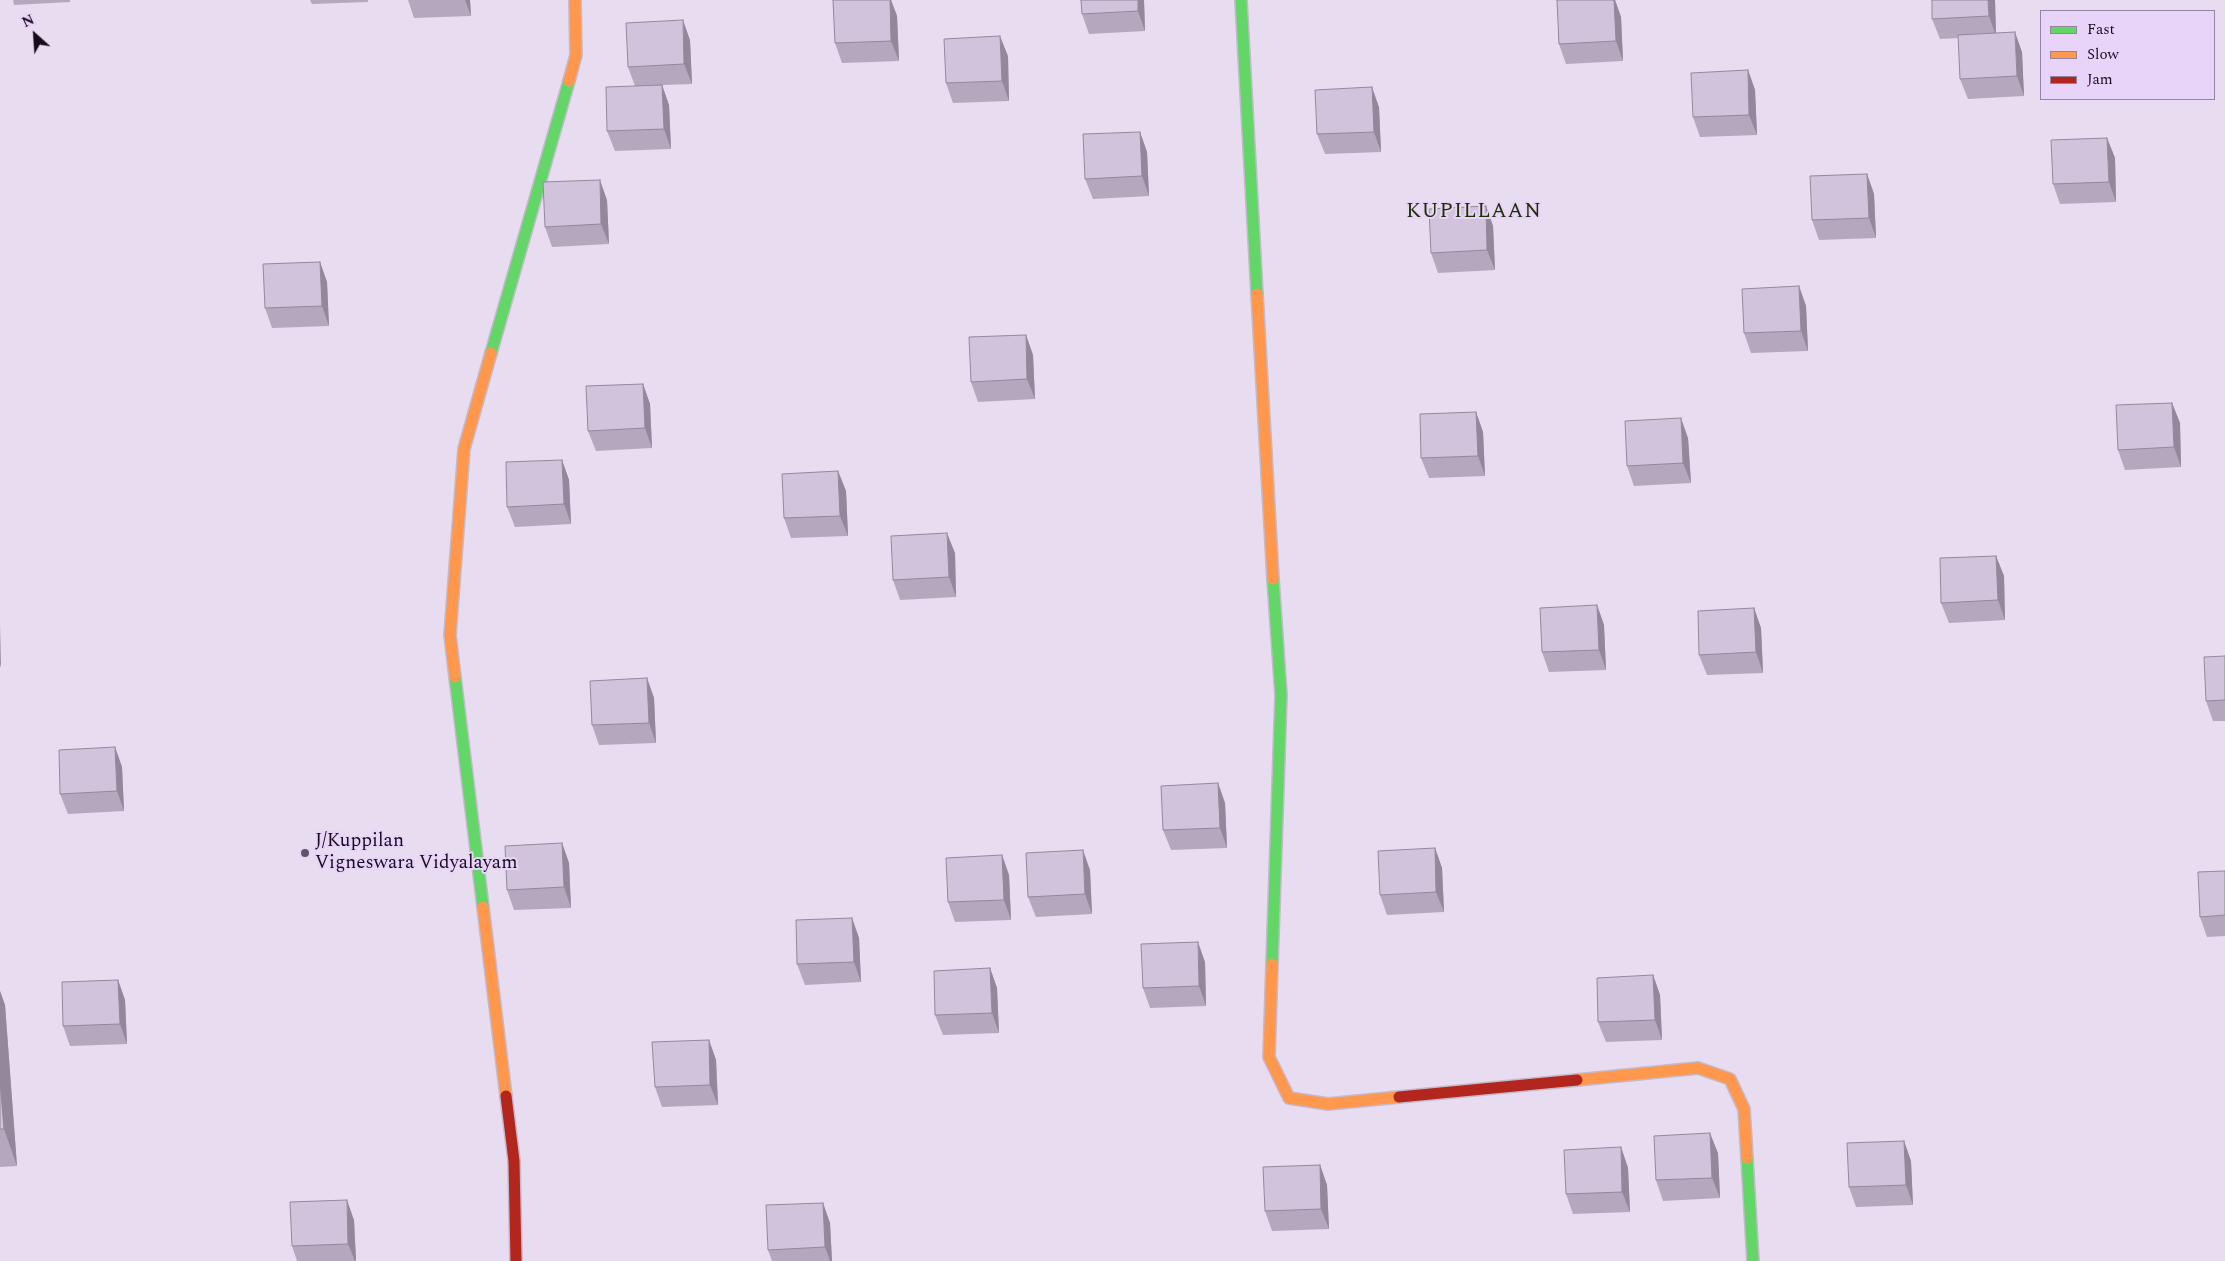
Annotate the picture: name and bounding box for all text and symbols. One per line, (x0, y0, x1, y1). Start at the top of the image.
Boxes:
text: N (18, 9, 38, 33)
north arrow (10, 10, 60, 60)
legend (2040, 10, 2215, 100)
text: Fast (2087, 18, 2115, 41)
text: Slow (2087, 43, 2119, 66)
text: Jam (2087, 68, 2113, 91)
district label: KUPILLAAN (1405, 200, 1543, 226)
place label: J/Kuppilan Vigneswara Vidyalayam (315, 831, 518, 875)
marker: J/Kuppilan Vigneswara Vidyalayam (299, 847, 311, 859)

